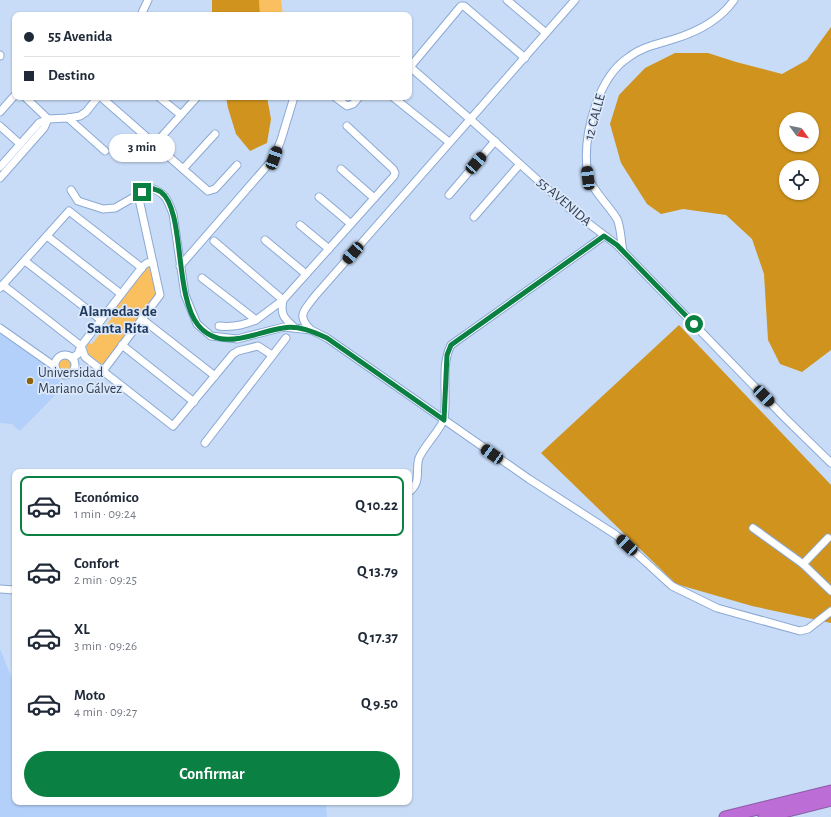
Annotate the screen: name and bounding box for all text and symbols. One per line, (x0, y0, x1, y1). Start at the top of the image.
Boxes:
text: 55 Avenida (48, 29, 112, 44)
text: Destino (48, 68, 95, 83)
street label: 12 CALLE (582, 92, 608, 142)
north arrow (779, 112, 819, 152)
map controls (779, 112, 819, 200)
callout: 3 min (109, 134, 175, 162)
text: 3 min (128, 141, 156, 154)
car (264, 145, 284, 171)
car (464, 150, 488, 176)
button: locate (779, 160, 819, 200)
car (581, 165, 595, 191)
street label: 55 AVENIDA (534, 175, 594, 229)
route end (133, 183, 151, 201)
car (341, 240, 365, 266)
district label: Alamedas de Santa Rita (79, 304, 157, 336)
route start (685, 315, 703, 333)
place label: Universidad Mariano Gálvez (38, 366, 122, 396)
marker: Universidad Mariano Gálvez (25, 376, 35, 386)
car (751, 383, 777, 409)
car (479, 442, 505, 466)
icon: car (26, 488, 62, 524)
text: Económico (74, 490, 139, 505)
text: Q 10.22 (355, 498, 398, 513)
text: 1 min · 09:24 (74, 508, 136, 521)
car (614, 532, 640, 558)
icon: car (26, 554, 62, 590)
text: Confort (74, 556, 119, 571)
text: Q 13.79 (357, 564, 398, 579)
text: 2 min · 09:25 (74, 574, 137, 587)
icon: car (26, 620, 62, 656)
text: XL (74, 622, 90, 637)
text: Q 17.37 (358, 630, 398, 645)
text: 3 min · 09:26 (74, 640, 137, 653)
icon: car (26, 686, 62, 722)
text: Moto (74, 688, 106, 703)
text: Q 9.50 (361, 696, 398, 711)
text: 4 min · 09:27 (74, 706, 137, 719)
button: Confirmar (24, 751, 400, 797)

